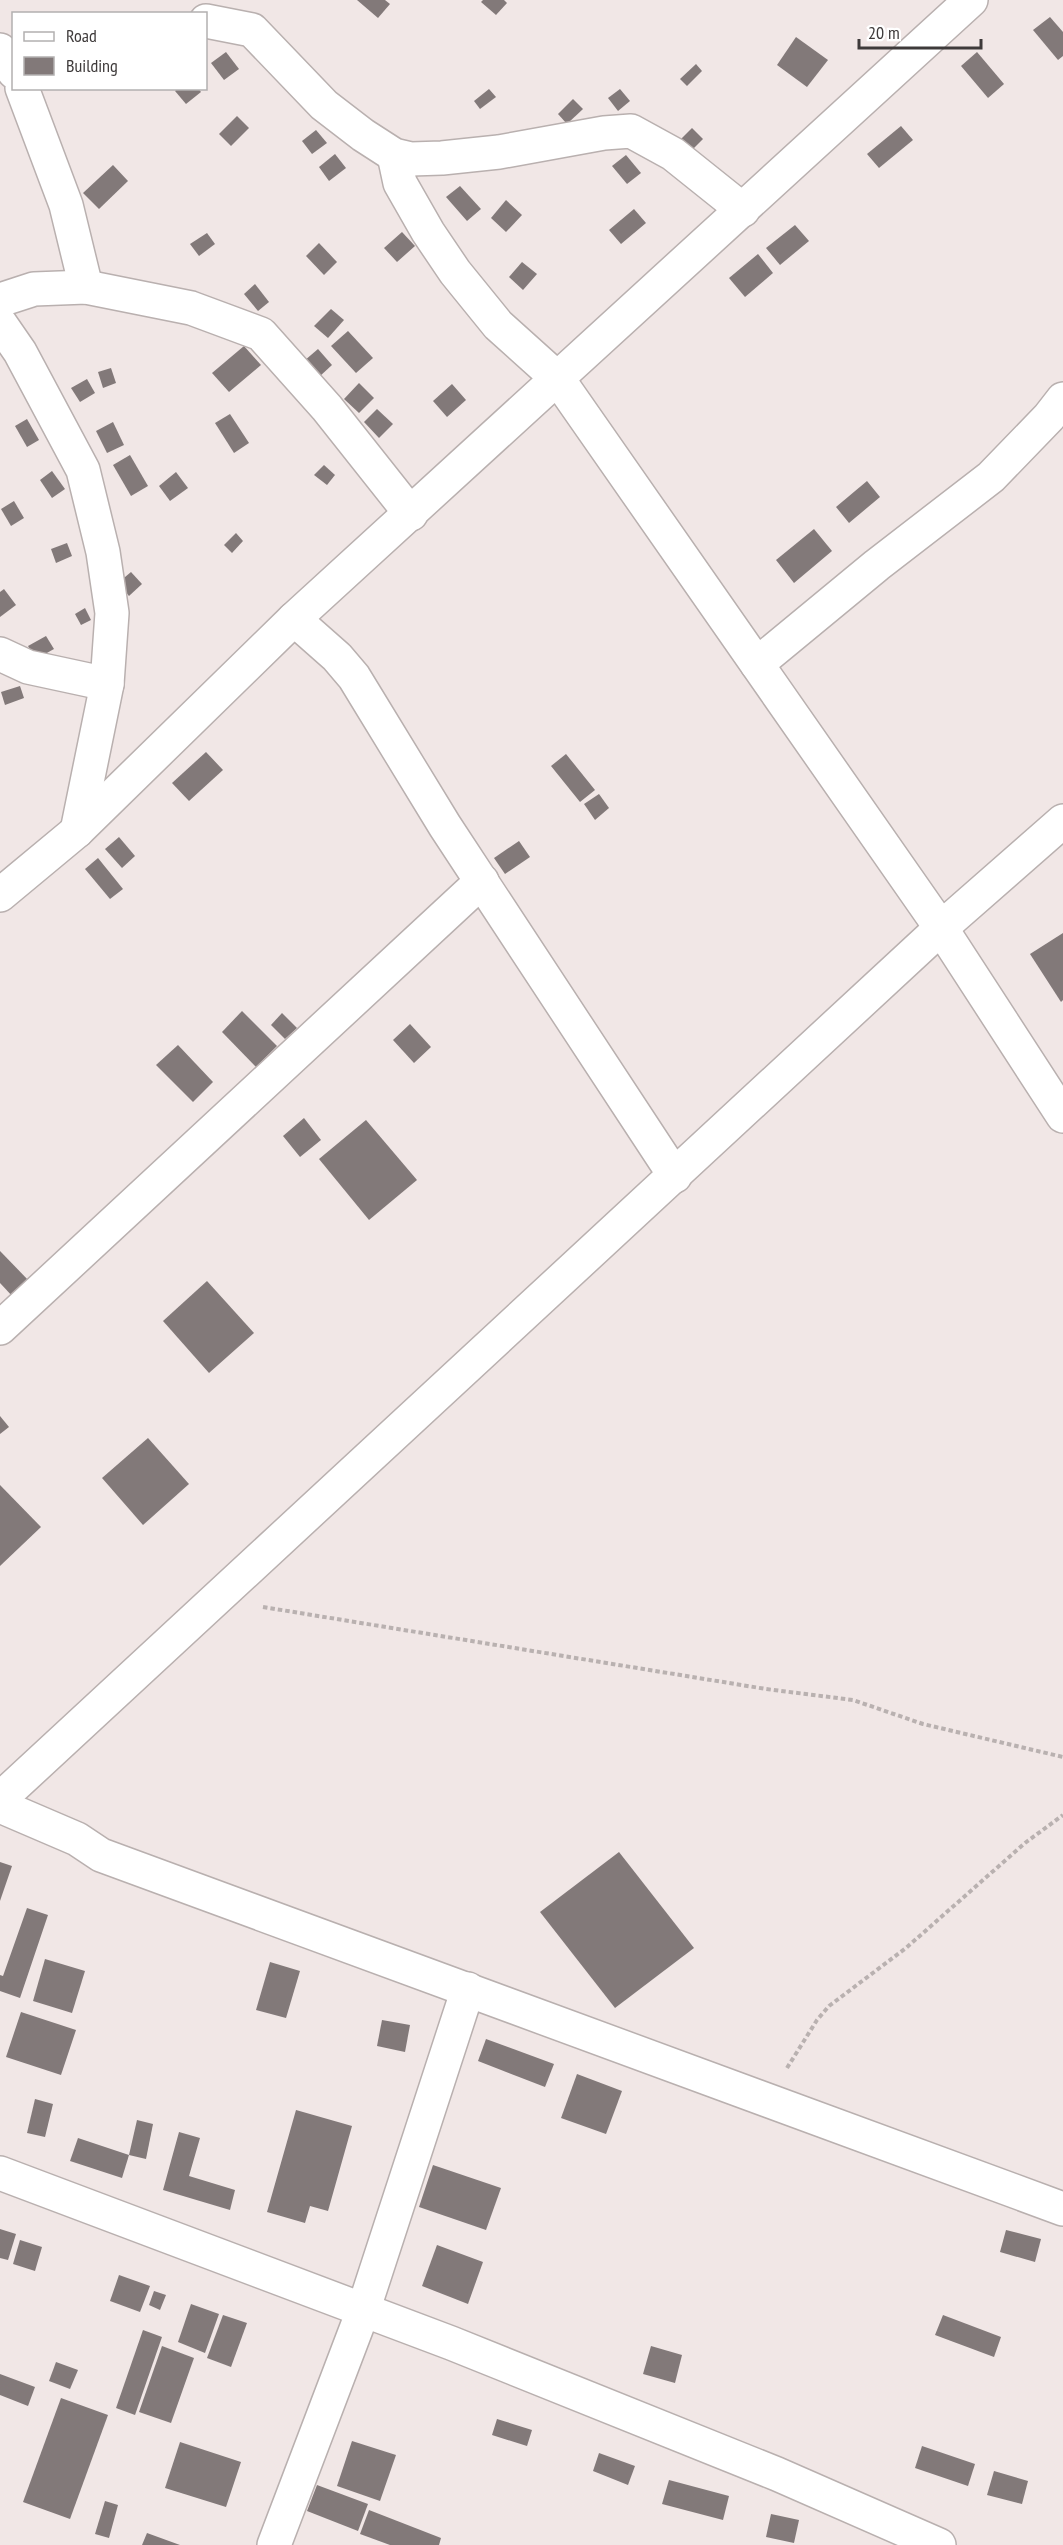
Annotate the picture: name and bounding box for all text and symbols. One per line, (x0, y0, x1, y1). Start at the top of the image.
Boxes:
legend (12, 12, 207, 90)
scale bar (859, 12, 980, 50)
text: 20 m (868, 21, 900, 44)
text: Road (66, 24, 97, 47)
text: Building (66, 54, 118, 77)

